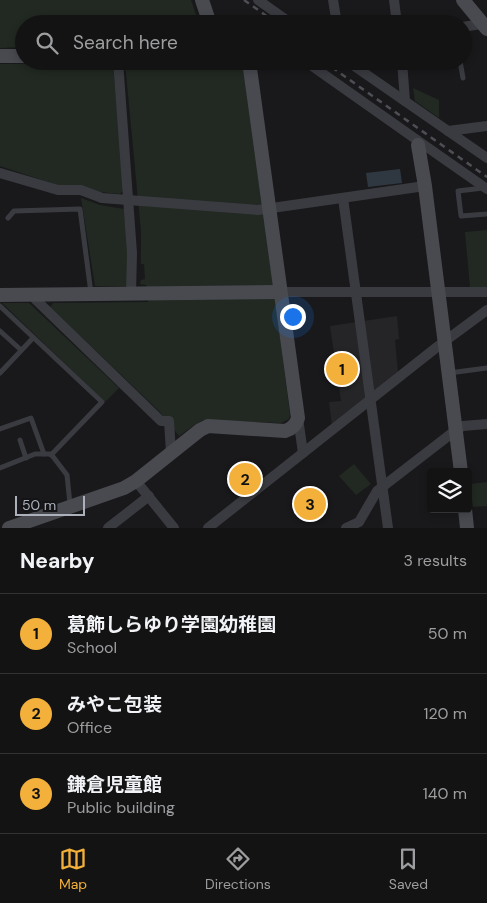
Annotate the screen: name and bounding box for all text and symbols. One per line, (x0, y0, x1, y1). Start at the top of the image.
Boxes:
search box (15, 15, 472, 70)
icon: search (33, 29, 61, 57)
text: Search here (73, 30, 178, 55)
your location (280, 304, 306, 330)
pin: 1 (326, 350, 358, 388)
pin: 2 (229, 460, 261, 498)
map controls (427, 468, 472, 513)
button: layers (427, 468, 472, 513)
pin: 3 (294, 485, 326, 523)
scale bar (15, 493, 85, 516)
text: 50 m (22, 496, 56, 514)
text: Nearby (20, 547, 94, 575)
text: 3 results (404, 550, 467, 571)
text: 葛飾しらゆり学園幼稚園 (67, 612, 276, 637)
text: 1 (33, 623, 39, 644)
text: 50 m (428, 623, 467, 644)
text: School (67, 637, 117, 658)
text: みやこ包装 (67, 692, 162, 717)
text: 2 (31, 703, 41, 724)
text: 120 m (423, 703, 467, 724)
text: Office (67, 717, 112, 738)
text: 鎌倉児童館 (67, 772, 162, 797)
text: 3 (31, 783, 41, 804)
text: 140 m (423, 783, 467, 804)
text: Public building (67, 797, 175, 818)
tab: Map (59, 845, 87, 893)
tab: Directions (205, 845, 271, 893)
tab: Saved (389, 845, 428, 893)

